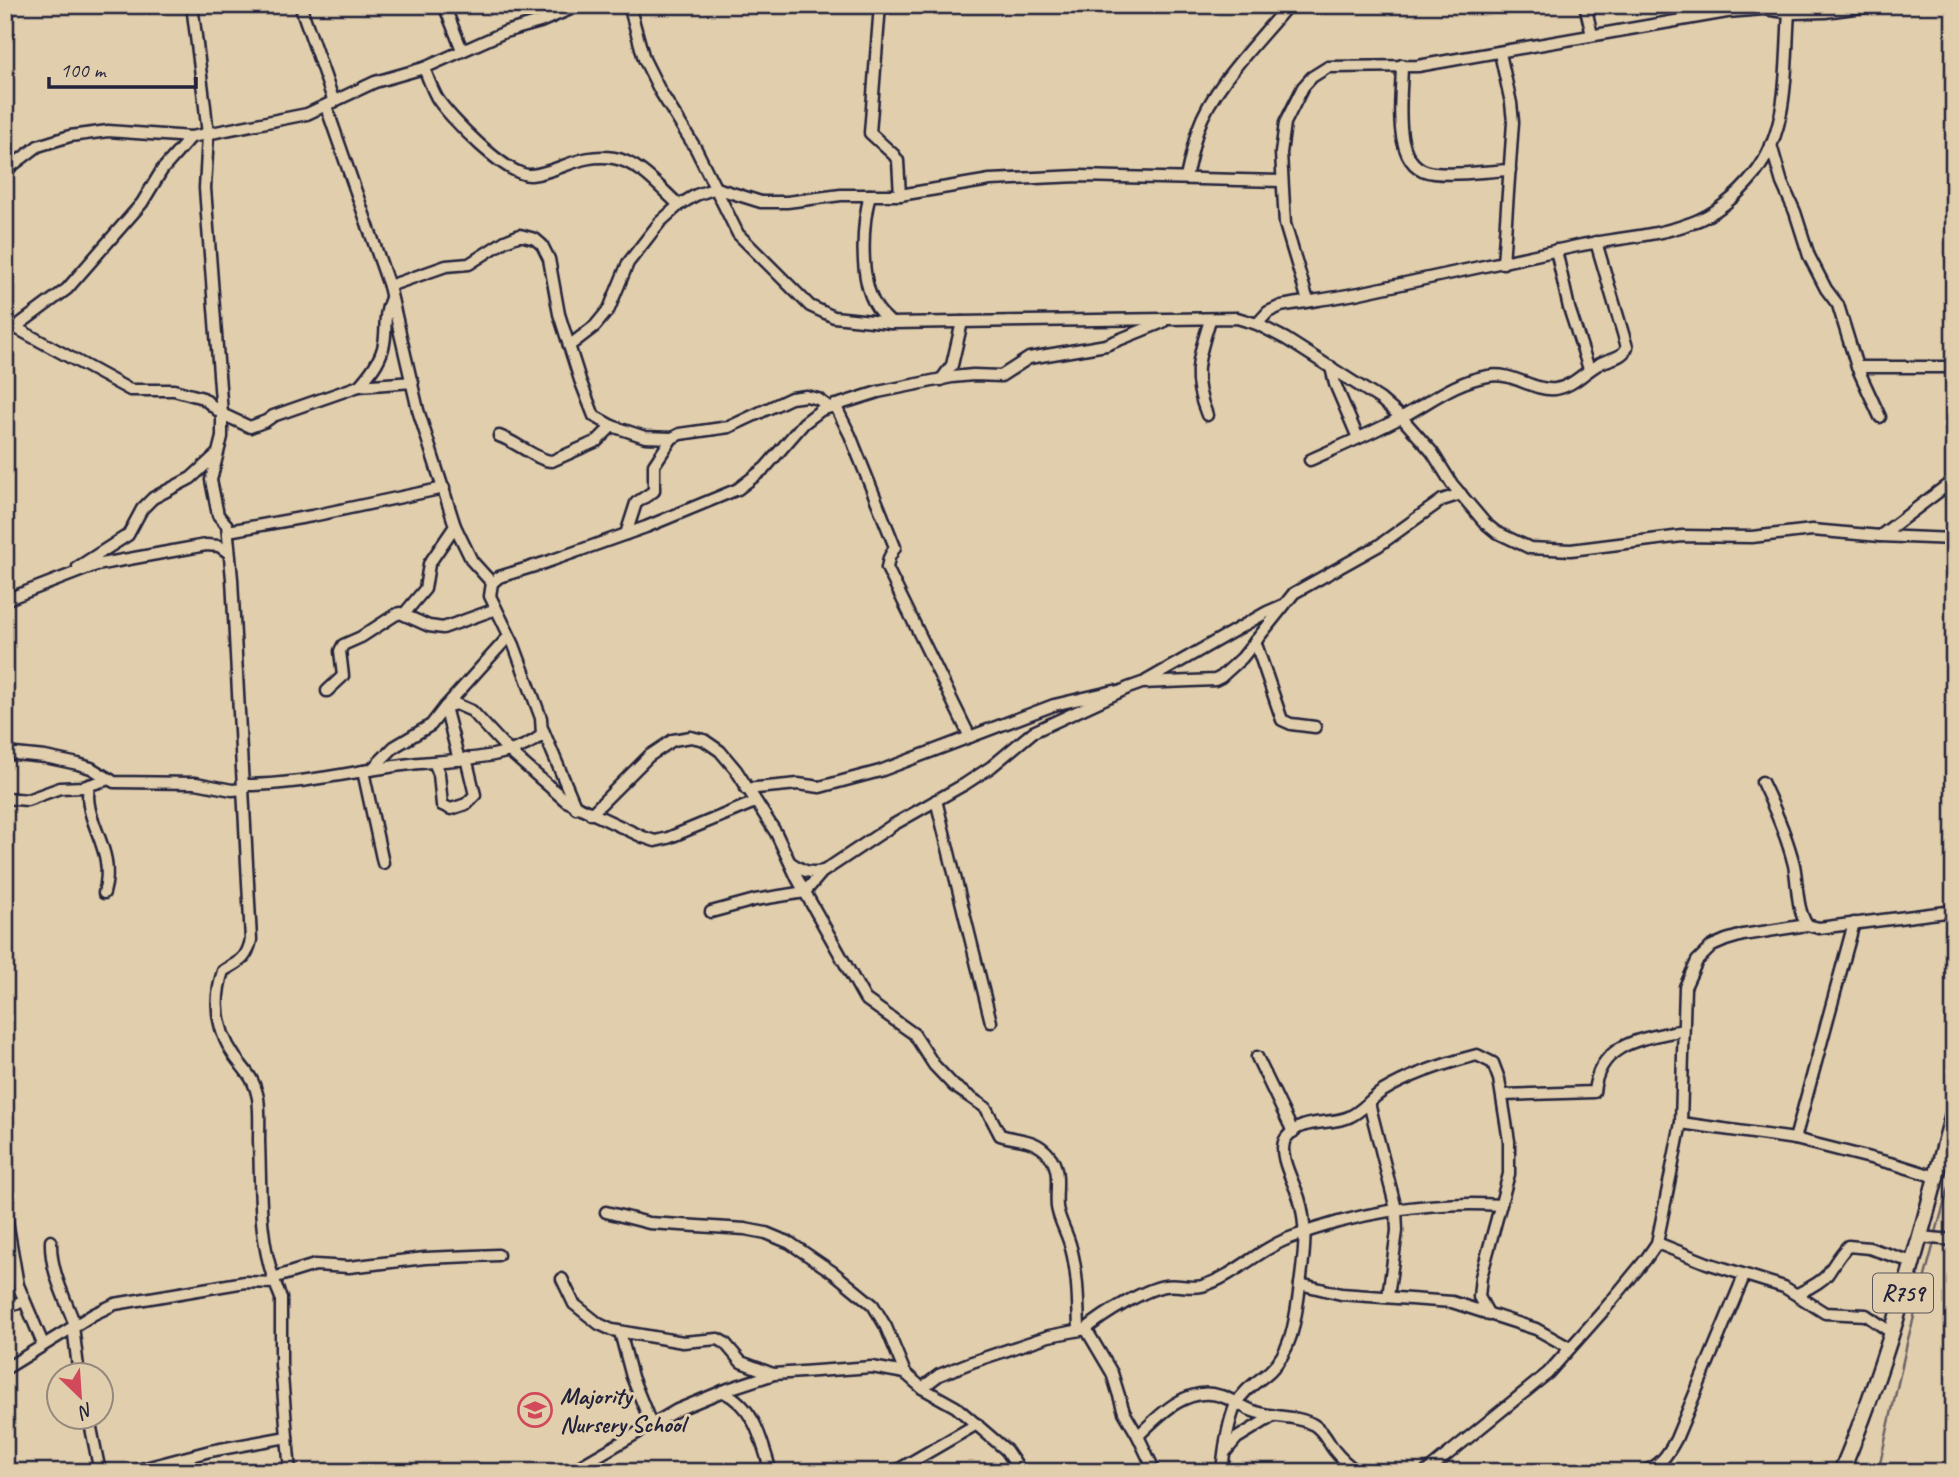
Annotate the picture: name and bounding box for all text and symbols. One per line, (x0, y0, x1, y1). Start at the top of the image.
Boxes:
scale bar (49, 46, 196, 90)
text: 100 m (60, 57, 107, 83)
road number: R759 (1873, 1274, 1933, 1312)
north arrow (46, 1362, 116, 1432)
place label: Majority Nursery School (560, 1381, 689, 1439)
school or university icon: Majority Nursery School (516, 1391, 554, 1429)
text: N (73, 1397, 97, 1425)

